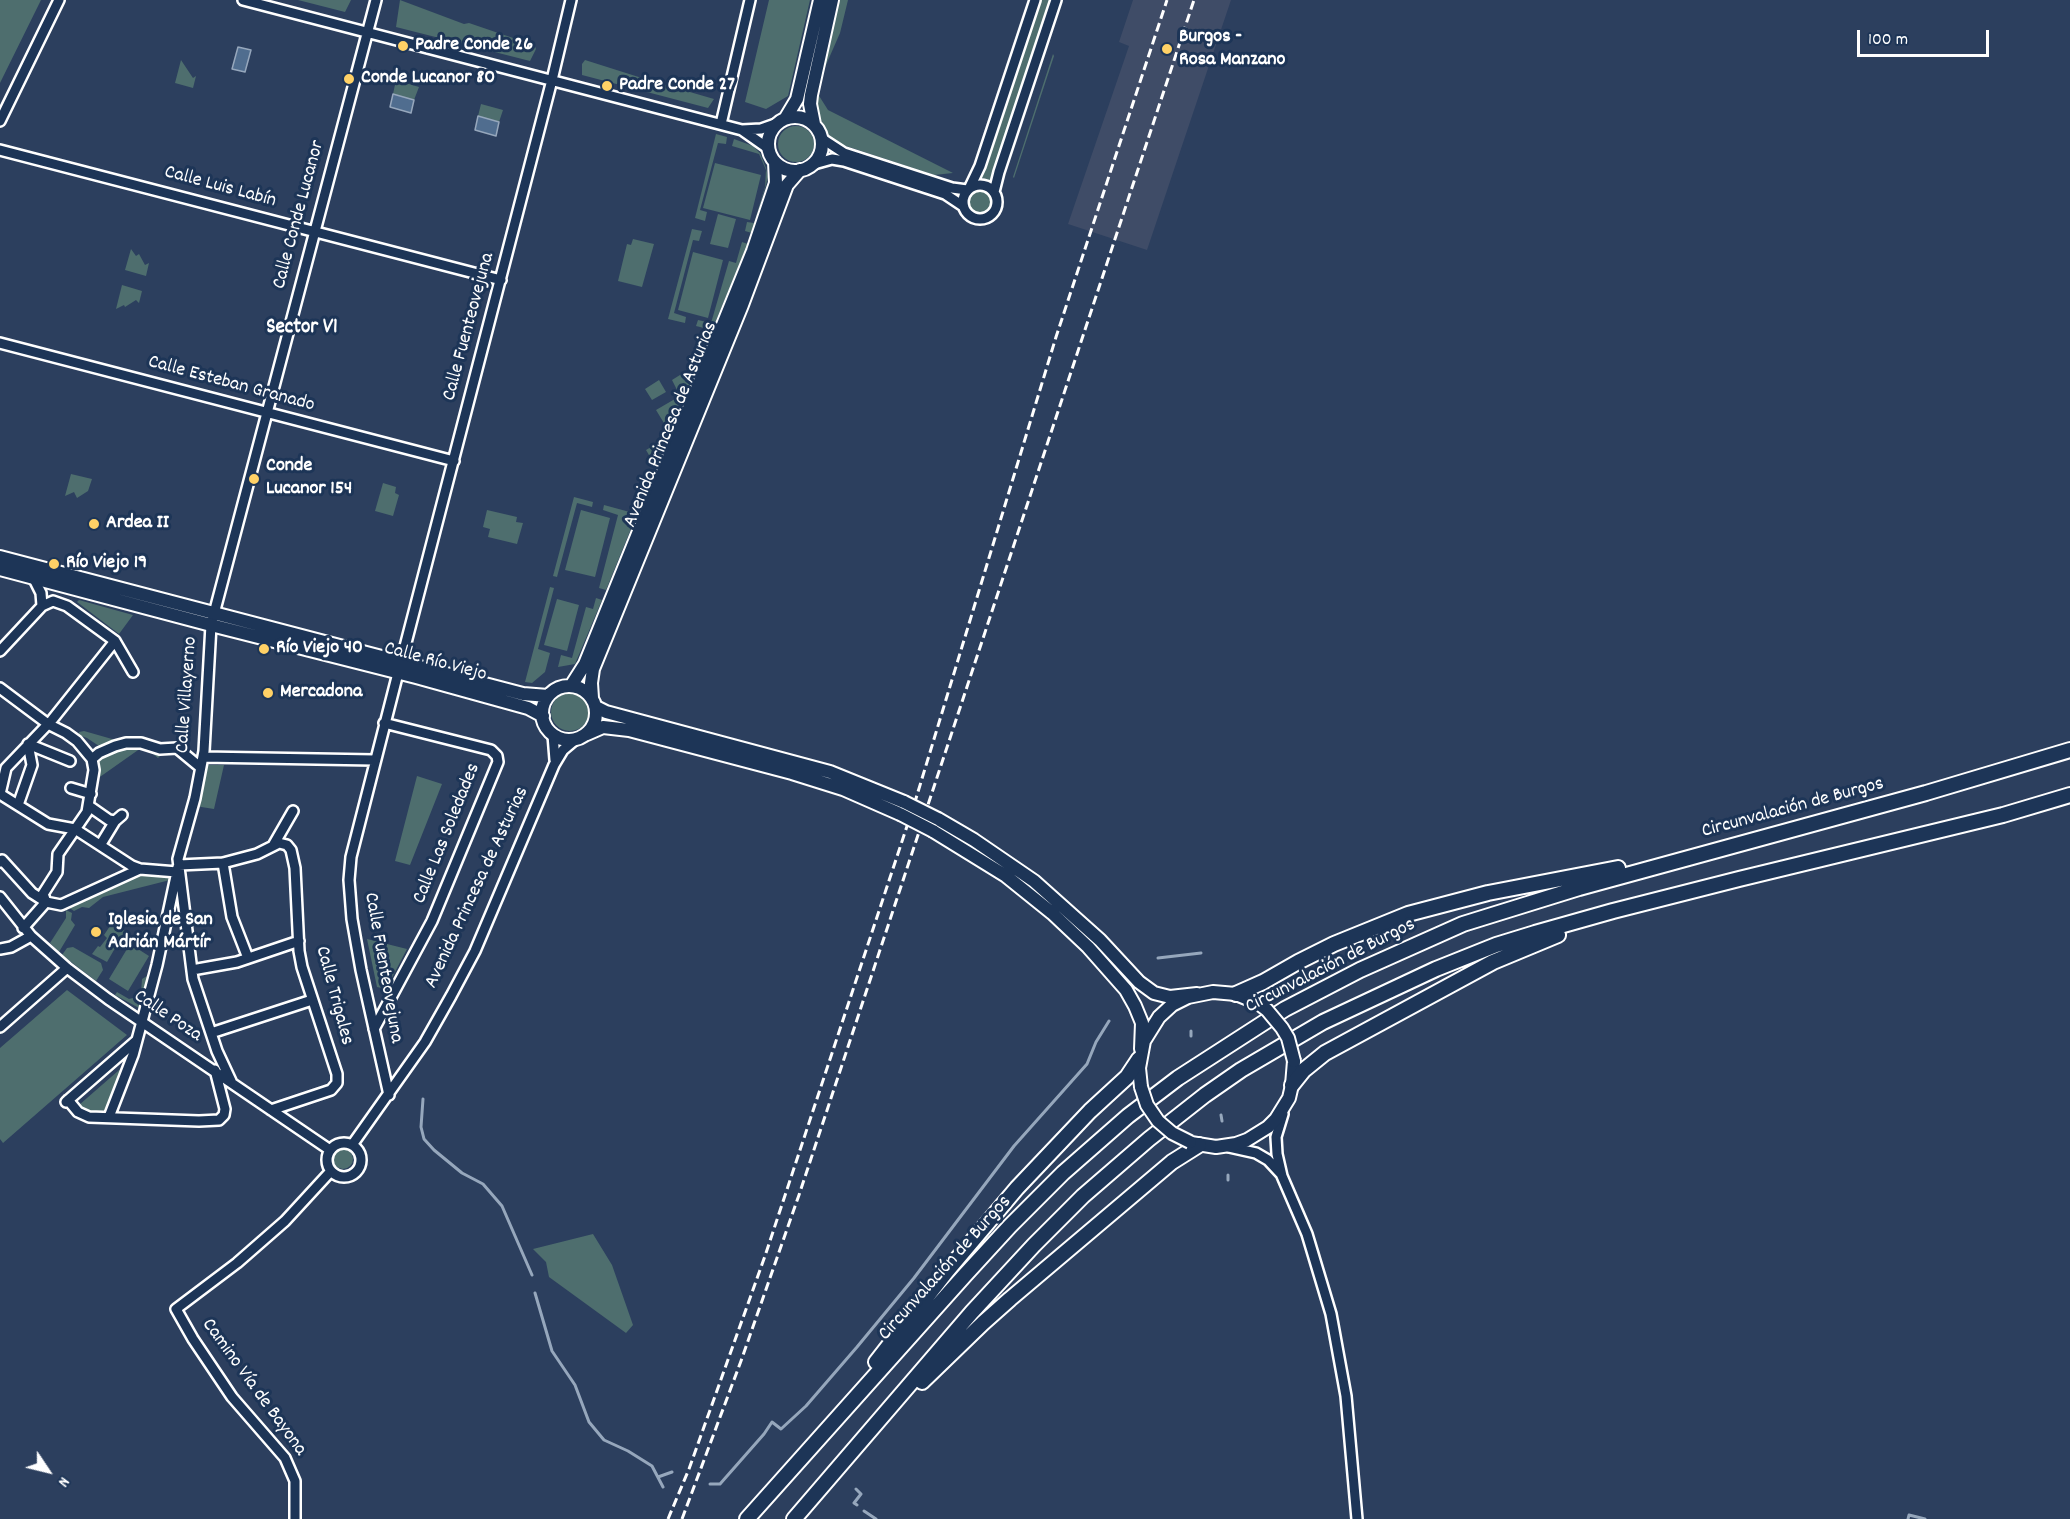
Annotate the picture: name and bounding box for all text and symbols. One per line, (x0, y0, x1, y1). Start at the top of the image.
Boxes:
scale bar (1860, 18, 1992, 56)
place label: Burgos - Rosa Manzano (1179, 26, 1285, 73)
text: 100 m (1868, 28, 1908, 53)
place label: Padre Conde 26 (415, 34, 533, 58)
marker: Padre Conde 26 (396, 39, 410, 53)
marker: Burgos - Rosa Manzano (1160, 42, 1174, 56)
place label: Conde Lucanor 80 (361, 67, 495, 91)
marker: Conde Lucanor 80 (342, 72, 356, 86)
place label: Padre Conde 27 (619, 74, 735, 98)
marker: Padre Conde 27 (600, 79, 614, 93)
street label: Calle Conde Lucanor (269, 138, 331, 292)
street label: Calle Luis Labín (161, 162, 279, 214)
street label: Calle Fuenteovejuna (439, 250, 501, 404)
district label: Sector V1 (266, 316, 338, 342)
street label: Avenida Princesa de Asturias (620, 319, 724, 531)
street label: Calle Esteban Granado (145, 351, 317, 419)
place label: Conde Lucanor 154 (266, 455, 352, 502)
marker: Conde Lucanor 154 (247, 472, 261, 486)
place label: Ardea II (106, 512, 169, 536)
marker: Ardea II (87, 517, 101, 531)
place label: Río Viejo 19 (66, 552, 147, 576)
marker: Río Viejo 19 (47, 557, 61, 571)
street label: Calle Villayerno (172, 636, 204, 754)
place label: Río Viejo 40 (276, 637, 363, 661)
street label: Calle Río Viejo (381, 638, 489, 688)
marker: Río Viejo 40 (257, 642, 271, 656)
place label: Mercadona (280, 681, 362, 705)
marker: Mercadona (261, 686, 275, 700)
street label: Calle Las Soledades (409, 760, 487, 908)
street label: Circunvalación de Burgos (1699, 773, 1887, 845)
street label: Avenida Princesa de Asturias (421, 783, 535, 993)
street label: Calle Fuenteovejuna (357, 891, 407, 1045)
place label: Iglesia de San Adrián Mártír (108, 909, 213, 956)
street label: Circunvalación de Burgos (1242, 914, 1420, 1020)
marker: Iglesia de San Adrián Mártír (89, 925, 103, 939)
street label: Calle Trigales (308, 944, 358, 1048)
street label: Calle Poza (128, 985, 206, 1049)
street label: Circunvalación de Burgos (874, 1191, 1018, 1347)
street label: Camino Vía de Bayona (195, 1315, 311, 1461)
north arrow (18, 1441, 78, 1501)
text: N (51, 1472, 75, 1491)

